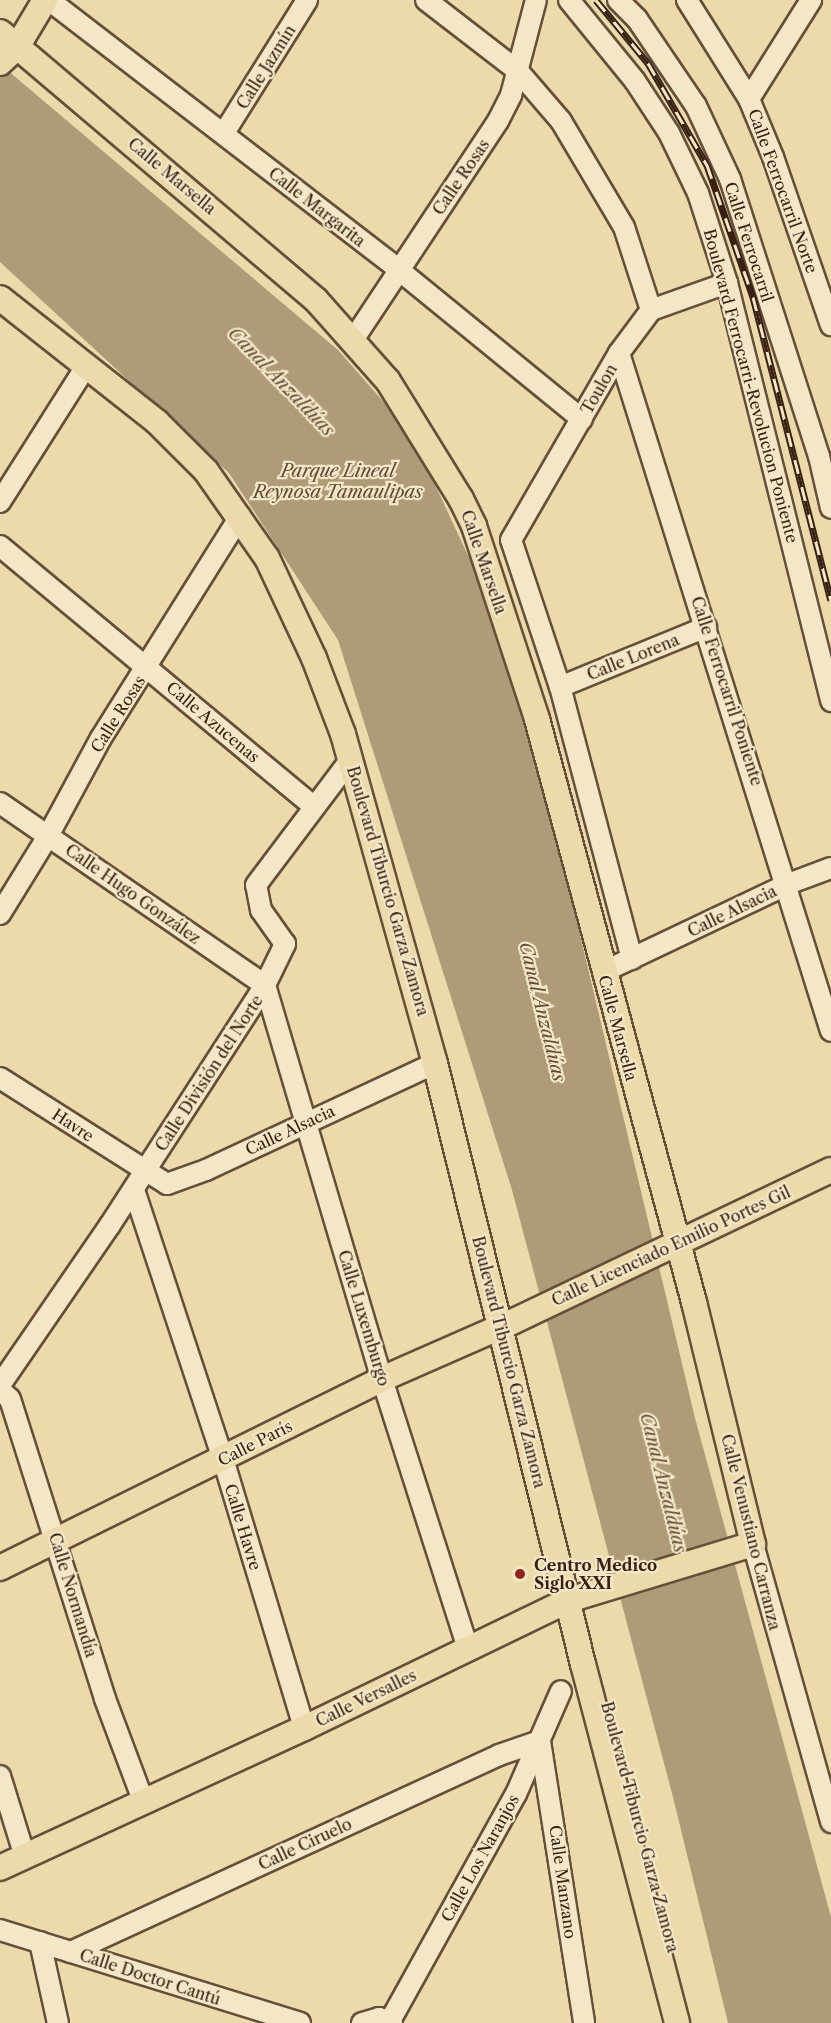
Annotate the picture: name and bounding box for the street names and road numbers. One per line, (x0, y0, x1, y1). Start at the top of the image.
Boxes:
street label: Calle Jazmín (233, 21, 299, 113)
street label: Calle Ferrocarril Norte (744, 106, 822, 276)
street label: Calle Marsella (124, 134, 220, 218)
street label: Calle Rosas (429, 135, 493, 219)
street label: Calle Margarita (265, 163, 369, 251)
street label: Calle Ferrocarril (721, 179, 777, 305)
street label: Boulevard Ferrocarri-Revolucion Poniente (700, 227, 802, 545)
street label: Toulon (577, 361, 621, 417)
street label: Calle Marsella (457, 508, 511, 616)
street label: Calle Ferrocarril Poniente (687, 594, 767, 788)
street label: Calle Lorena (584, 630, 682, 684)
street label: Calle Rosas (87, 672, 149, 756)
street label: Calle Azucenas (162, 677, 264, 767)
street label: Boulevard Tiburcio Garza Zamora (343, 764, 433, 1018)
street label: Calle Hugo González (62, 840, 204, 948)
street label: Calle Alsacia (684, 881, 780, 941)
street label: Calle Marsella (595, 973, 641, 1083)
street label: Calle División del Norte (151, 991, 267, 1155)
street label: Calle Alsacia (242, 1101, 338, 1159)
street label: Havre (49, 1104, 97, 1146)
street label: Calle Licenciado Emilio Portes Gil (549, 1182, 793, 1310)
street label: Boulevard Tiburcio Garza Zamora (468, 1234, 550, 1490)
street label: Calle Luxemburgo (334, 1248, 394, 1388)
street label: Calle París (215, 1416, 295, 1470)
street label: Calle Venustiano Carranza (717, 1432, 785, 1632)
street label: Calle Havre (221, 1482, 265, 1572)
street label: Calle Normandía (45, 1530, 101, 1660)
street label: Calle Versalles (312, 1665, 420, 1731)
street label: Boulevard Tiburcio Garza Zamora (597, 1699, 683, 1955)
street label: Calle Los Naranjos (437, 1791, 523, 1925)
street label: Calle Ciruelo (255, 1814, 355, 1874)
street label: Calle Manzano (546, 1824, 580, 1940)
street label: Calle Doctor Cantú (77, 1945, 223, 2009)

